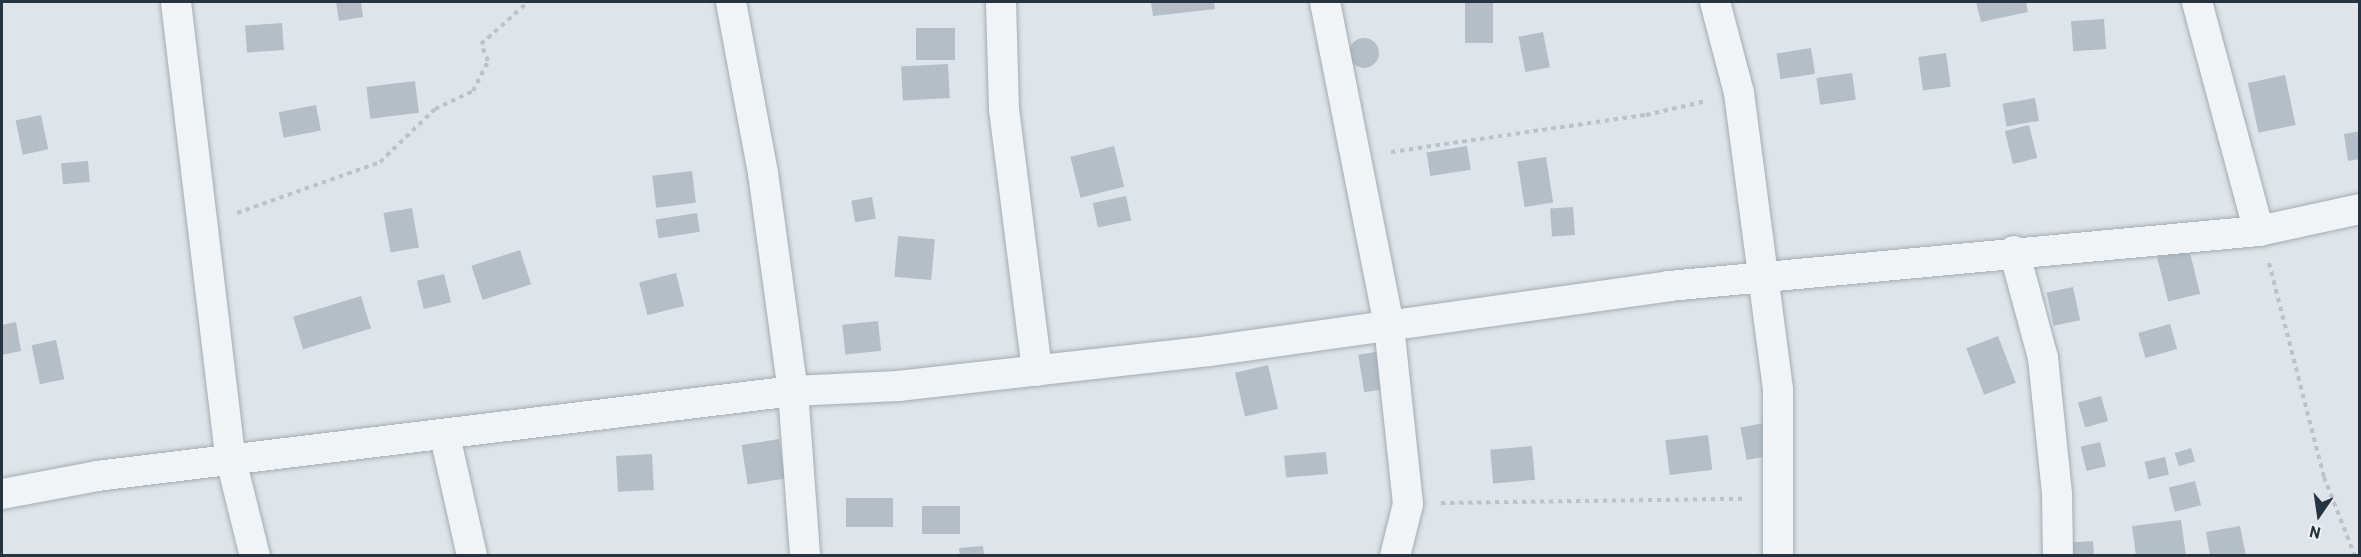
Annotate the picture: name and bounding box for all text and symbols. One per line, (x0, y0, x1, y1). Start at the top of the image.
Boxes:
north arrow (2289, 485, 2349, 545)
text: N (2308, 523, 2322, 543)

